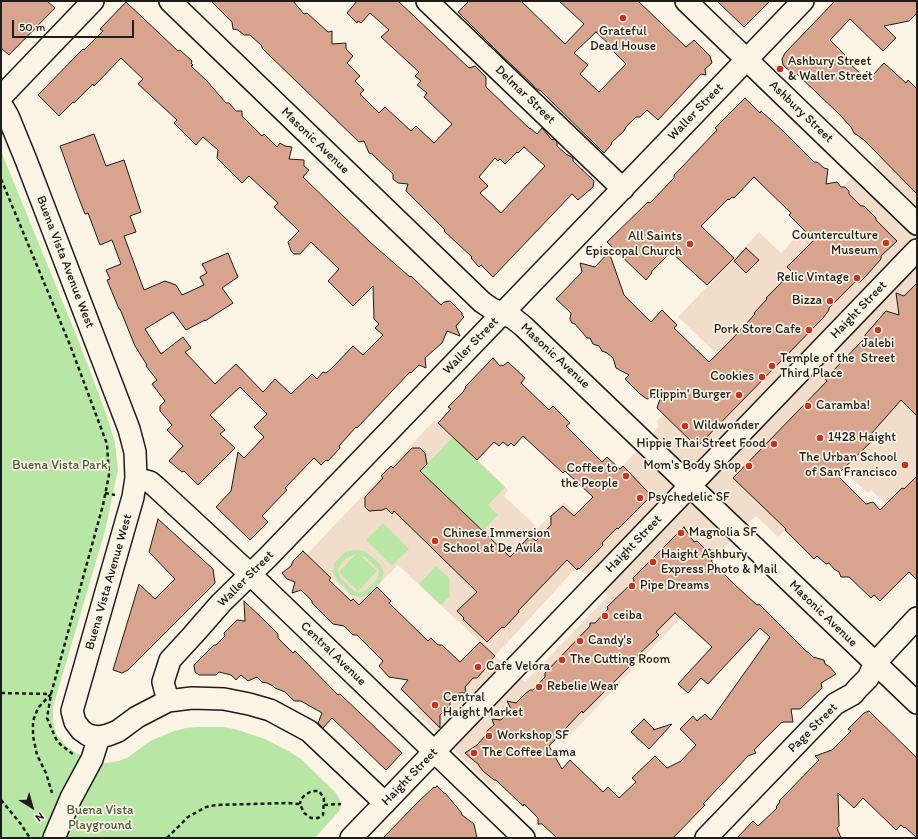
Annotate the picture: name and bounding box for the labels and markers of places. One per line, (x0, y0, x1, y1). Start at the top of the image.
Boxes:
marker: Grateful Dead House (618, 13, 628, 23)
place label: Grateful Dead House (590, 24, 656, 55)
place label: Ashbury Street & Waller Street (788, 54, 873, 85)
marker: Ashbury Street & Waller Street (775, 64, 785, 74)
place label: Counterculture Museum (792, 228, 878, 259)
place label: All Saints Episcopal Church (585, 229, 682, 260)
marker: Counterculture Museum (881, 238, 891, 248)
marker: All Saints Episcopal Church (685, 239, 695, 249)
place label: Relic Vintage (777, 270, 849, 286)
marker: Relic Vintage (852, 273, 862, 283)
place label: Bizza (792, 293, 822, 309)
marker: Bizza (825, 296, 835, 306)
place label: Pork Store Cafe (714, 322, 801, 338)
marker: Pork Store Cafe (804, 325, 814, 335)
marker: Jalebi Street (873, 325, 883, 335)
place label: Jalebi Street (861, 336, 895, 367)
place label: Temple of the Third Place (780, 351, 855, 382)
marker: Temple of the Third Place (767, 361, 777, 371)
place label: Cookies (710, 369, 754, 385)
marker: Cookies (757, 372, 767, 382)
place label: Flippin' Burger (649, 387, 731, 403)
marker: Flippin' Burger (734, 390, 744, 400)
place label: Caramba! (816, 398, 870, 414)
marker: Caramba! (803, 401, 813, 411)
place label: Wildwonder (693, 418, 759, 434)
marker: Wildwonder (680, 421, 690, 431)
place label: 1428 Haight (828, 430, 896, 446)
marker: 1428 Haight (815, 433, 825, 443)
place label: Hippie Thai Street Food (637, 436, 766, 452)
marker: Hippie Thai Street Food (769, 439, 779, 449)
place label: The Urban School of San Francisco (799, 450, 897, 481)
place label: Mom's Body Shop (643, 458, 741, 474)
marker: The Urban School of San Francisco (900, 460, 910, 470)
place label: Coffee to the People (561, 461, 618, 492)
marker: Mom's Body Shop (744, 461, 754, 471)
marker: Coffee to the People (621, 471, 631, 481)
place label: Psychedelic SF (648, 490, 730, 506)
marker: Psychedelic SF (635, 493, 645, 503)
place label: Magnolia SF (689, 525, 757, 541)
place label: Chinese Immersion School at De Avila (443, 526, 550, 557)
marker: Magnolia SF (676, 528, 686, 538)
marker: Chinese Immersion School at De Avila (430, 536, 440, 546)
place label: Haight Ashbury Express Photo & Mail (661, 547, 777, 578)
marker: Haight Ashbury Express Photo & Mail (648, 557, 658, 567)
place label: Pipe Dreams (640, 578, 709, 594)
marker: Pipe Dreams (627, 581, 637, 591)
place label: ceiba (613, 608, 642, 624)
marker: ceiba (600, 611, 610, 621)
place label: Candy's (588, 633, 632, 649)
marker: Candy's (575, 636, 585, 646)
place label: The Cutting Room (570, 652, 670, 668)
marker: The Cutting Room (557, 655, 567, 665)
place label: Cafe Velora (486, 659, 550, 675)
marker: Cafe Velora (473, 662, 483, 672)
place label: Rebelie Wear (547, 679, 618, 695)
marker: Rebelie Wear (534, 682, 544, 692)
place label: Central Haight Market (443, 690, 523, 721)
marker: Central Haight Market (430, 700, 440, 710)
place label: Workshop SF (497, 728, 569, 744)
marker: Workshop SF (484, 731, 494, 741)
place label: The Coffee Lama (482, 745, 576, 761)
marker: The Coffee Lama (469, 748, 479, 758)

